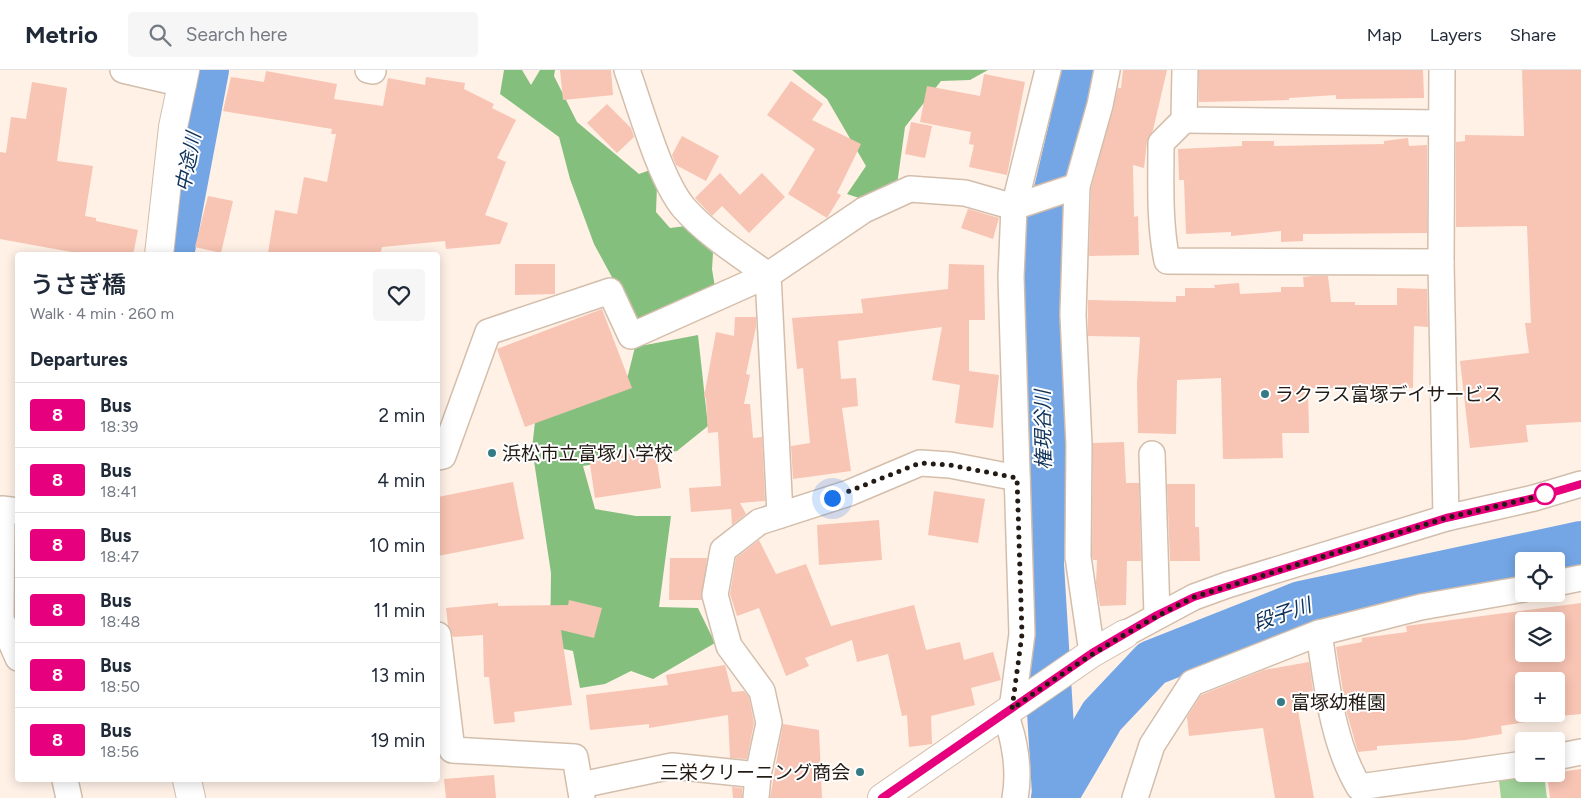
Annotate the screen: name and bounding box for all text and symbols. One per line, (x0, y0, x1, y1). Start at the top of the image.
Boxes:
search box (128, 12, 478, 57)
text: Metrio (25, 20, 98, 49)
icon: search (146, 21, 174, 49)
text: Search here (186, 23, 287, 46)
text: Map (1367, 24, 1402, 46)
text: Layers (1430, 24, 1482, 46)
text: Share (1510, 24, 1556, 46)
water label: 中途川 (170, 128, 206, 194)
button: heart (373, 269, 425, 321)
text: うさぎ橋 (30, 270, 126, 299)
text: Walk · 4 min · 260 m (30, 304, 174, 323)
text: Departures (30, 348, 128, 371)
place label: ラクラス富塚デイサービス (1275, 383, 1503, 406)
water label: 権現谷川 (1030, 388, 1056, 470)
marker: ラクラス富塚デイサービス (1259, 388, 1271, 400)
text: Bus (100, 394, 131, 417)
text: 8 (52, 404, 63, 426)
text: 2 min (379, 404, 425, 427)
text: 18:39 (100, 417, 138, 436)
place label: 浜松市立富塚小学校 (502, 442, 673, 465)
marker: 浜松市立富塚小学校 (486, 447, 498, 459)
text: Bus (100, 459, 131, 482)
text: 8 (52, 469, 63, 491)
text: 4 min (377, 469, 425, 492)
text: 18:41 (100, 482, 137, 501)
unlabelled marker (1534, 483, 1556, 505)
your location (820, 486, 845, 511)
text: Bus (100, 524, 131, 547)
text: 8 (52, 534, 63, 556)
text: 10 min (369, 534, 425, 557)
text: 18:47 (100, 547, 139, 566)
map controls (1515, 552, 1565, 782)
button: locate (1515, 552, 1565, 602)
text: Bus (100, 589, 131, 612)
water label: 段子川 (1250, 592, 1316, 635)
text: 8 (52, 599, 63, 621)
text: 11 min (373, 599, 425, 622)
text: 18:48 (100, 612, 140, 631)
button: layers (1515, 612, 1565, 662)
text: Bus (100, 654, 131, 677)
text: 8 (52, 664, 63, 686)
text: 13 min (371, 664, 425, 687)
button: + (1515, 672, 1565, 722)
text: 18:50 (100, 677, 140, 696)
place label: 富塚幼稚園 (1291, 691, 1386, 714)
marker: 富塚幼稚園 (1275, 696, 1287, 708)
text: Bus (100, 719, 131, 742)
text: 8 (52, 729, 63, 751)
text: 19 min (371, 729, 425, 752)
button: − (1515, 732, 1565, 782)
text: 18:56 (100, 742, 139, 761)
place label: 三栄クリーニング商会 (660, 761, 850, 784)
marker: 三栄クリーニング商会 (854, 766, 866, 778)

